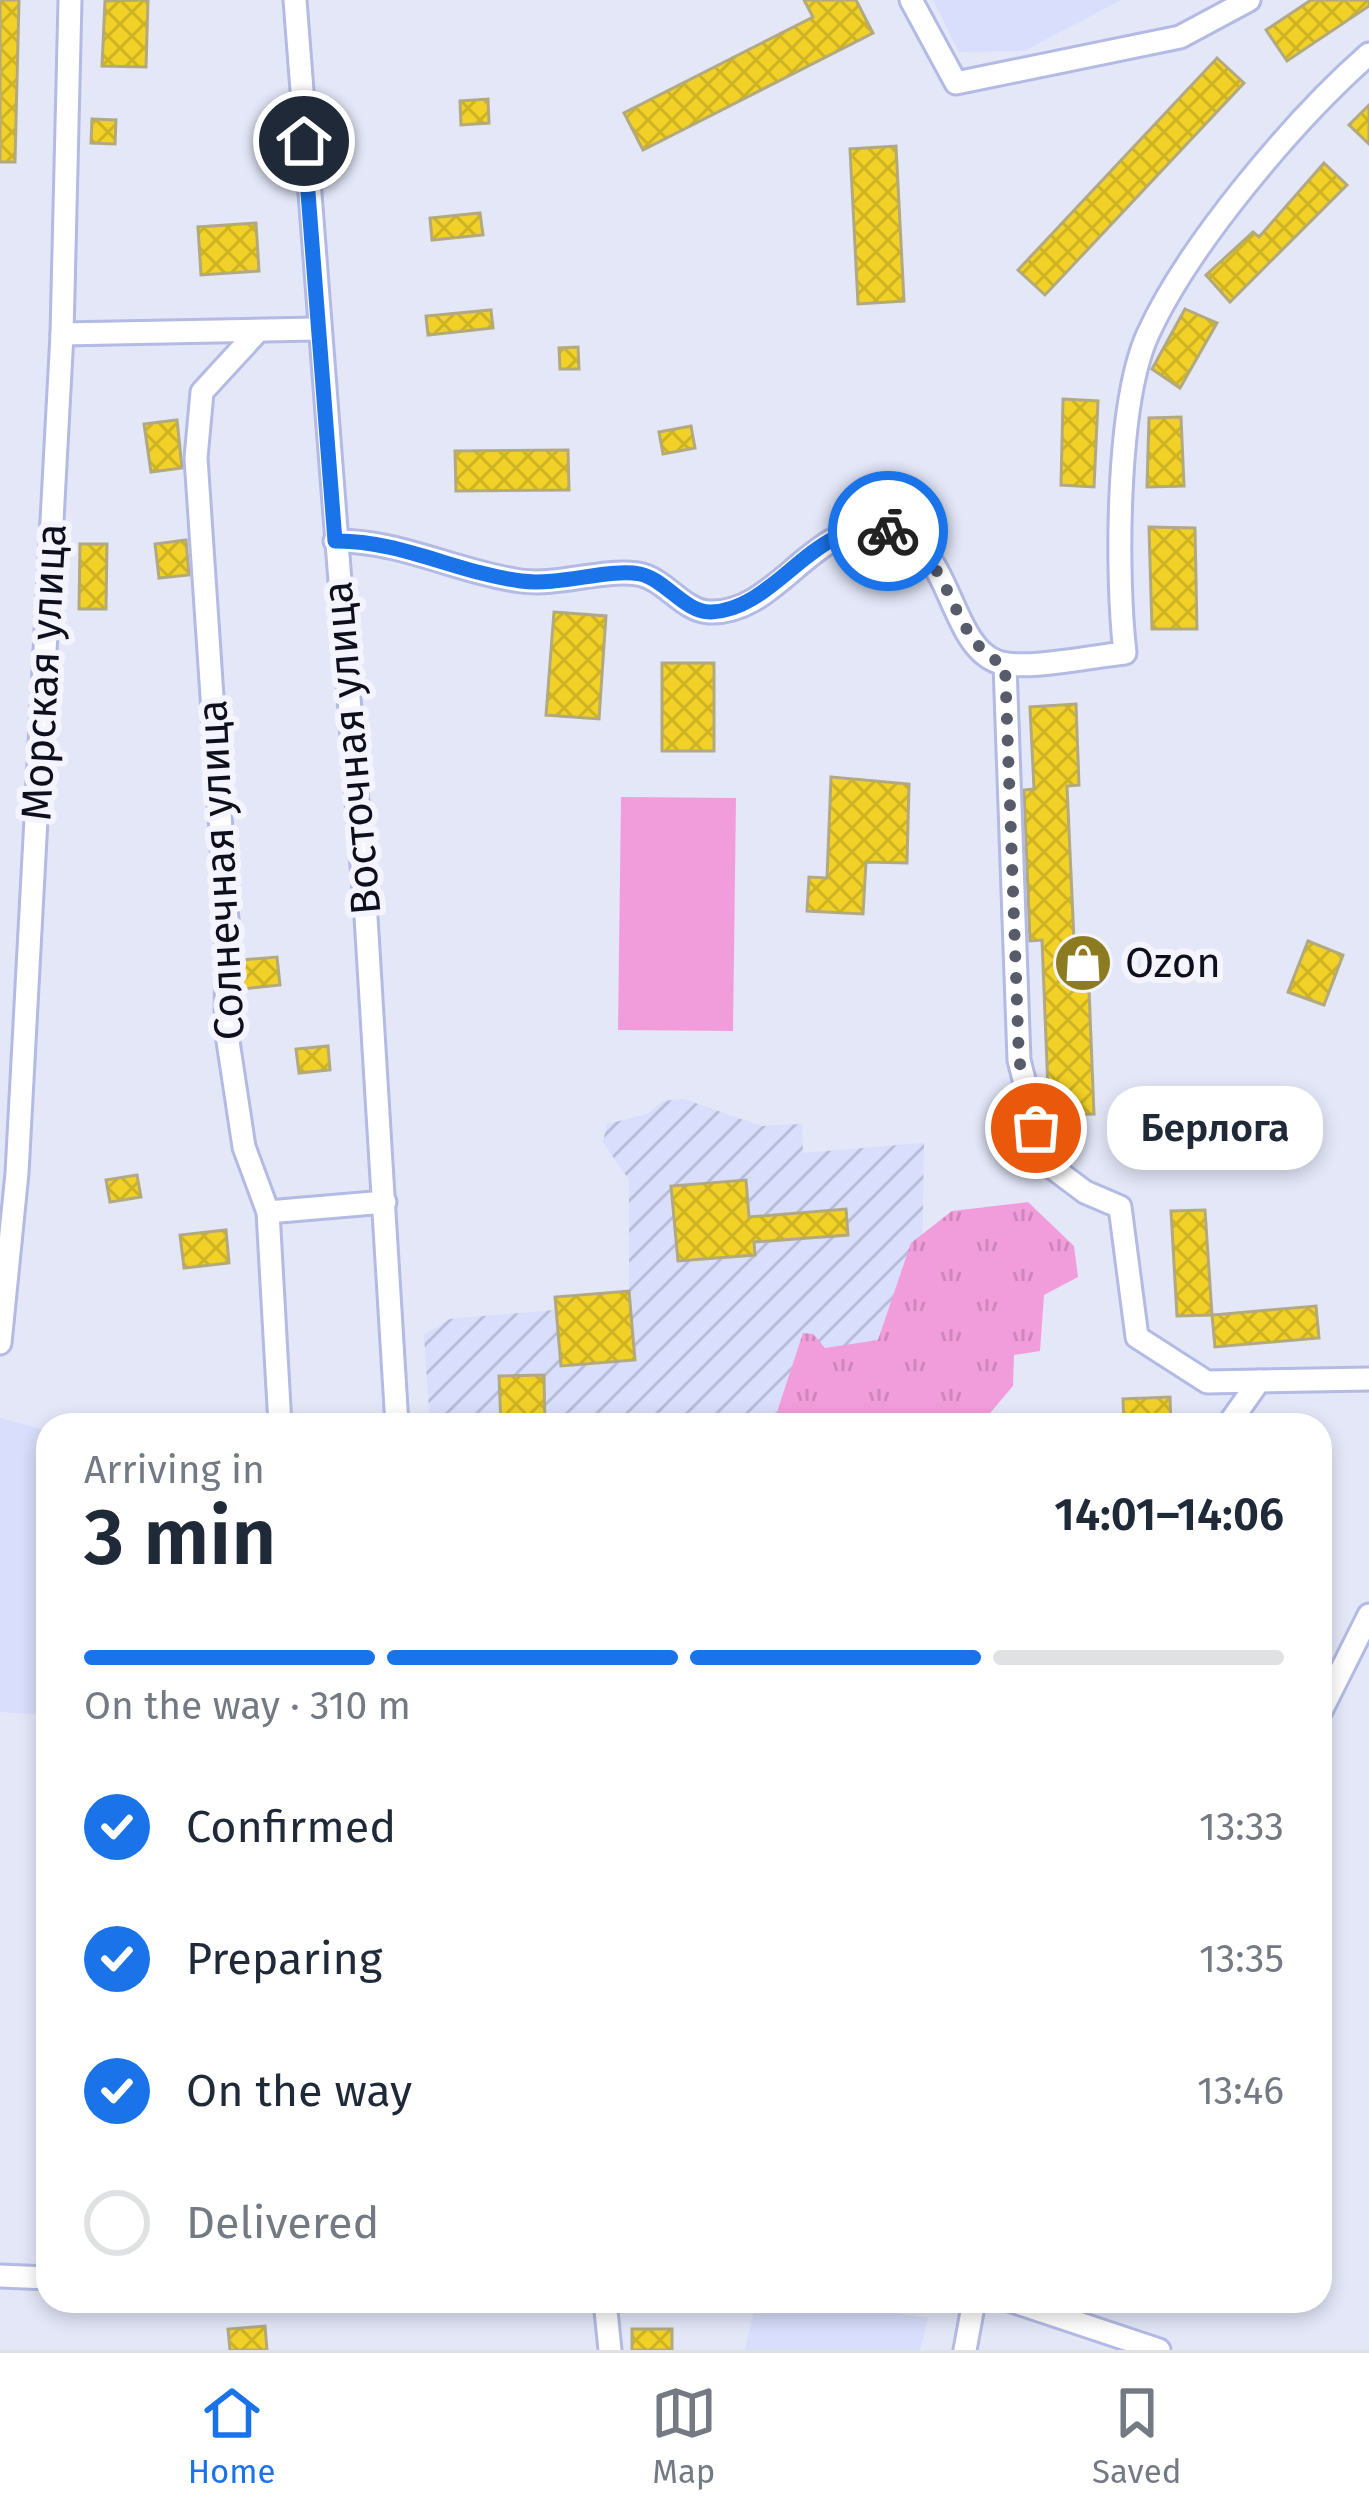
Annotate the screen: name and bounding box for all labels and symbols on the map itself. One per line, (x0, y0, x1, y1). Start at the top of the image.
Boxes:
pin (253, 90, 355, 192)
courier (828, 471, 948, 591)
street label: Морская улица (11, 522, 77, 822)
street label: Восточная улица (313, 579, 391, 917)
street label: Солнечная улица (187, 698, 255, 1042)
shop icon: Ozon (1052, 932, 1114, 994)
place label: Ozon (1125, 938, 1221, 988)
pin (985, 1077, 1087, 1179)
callout: Берлога (1108, 1086, 1324, 1170)

